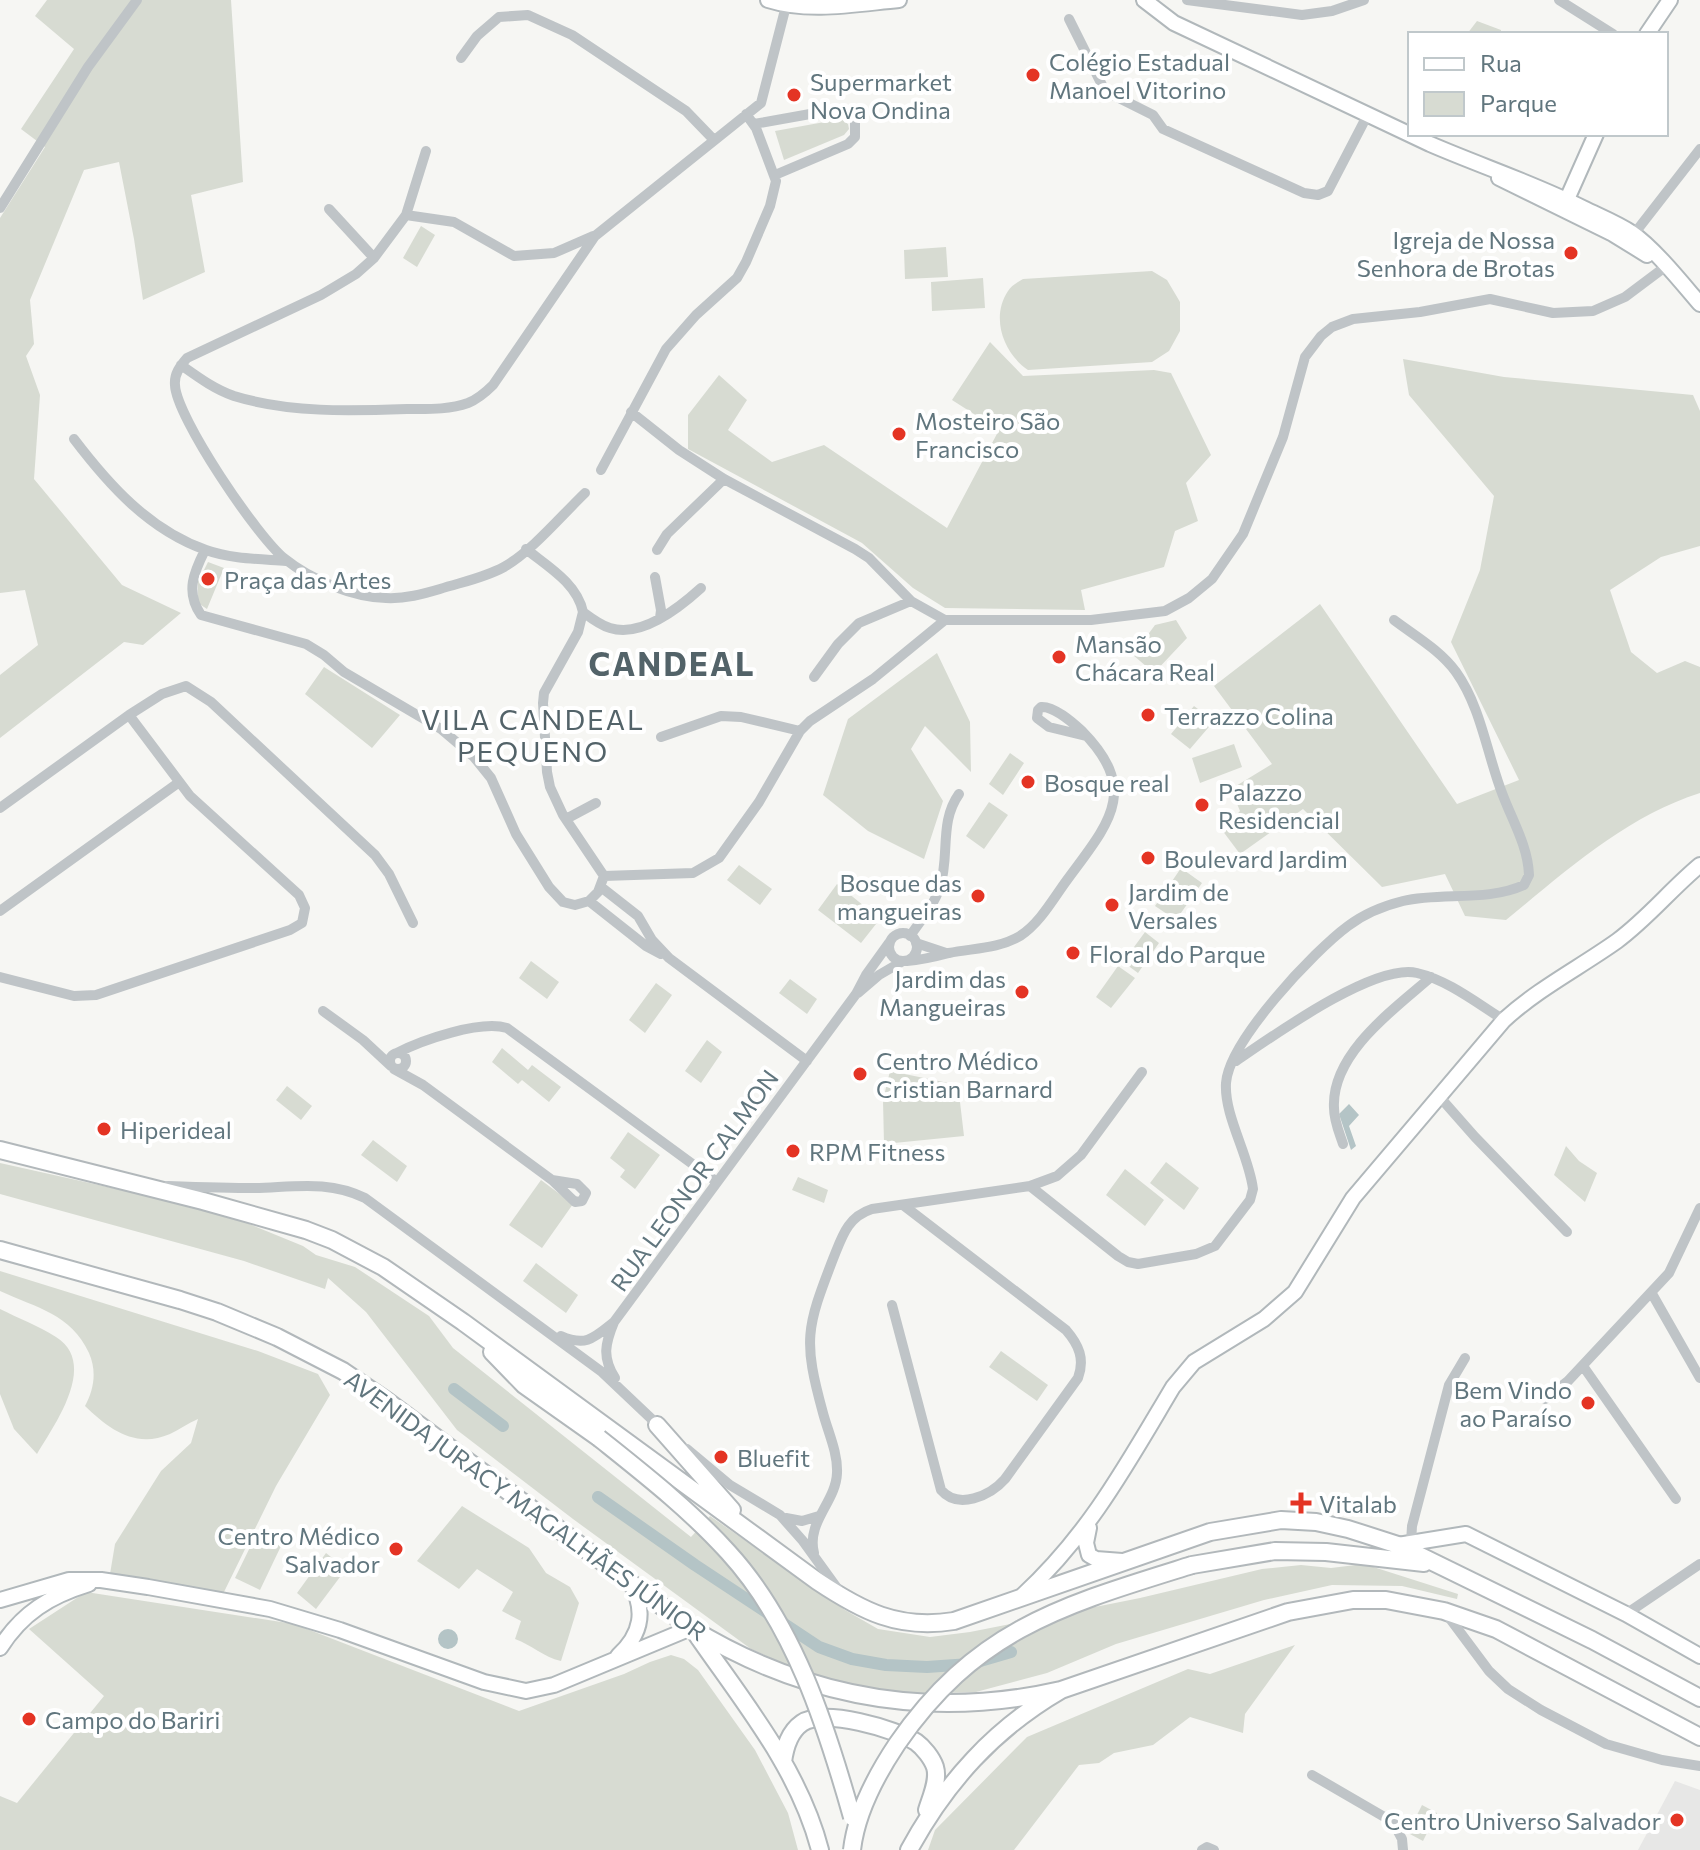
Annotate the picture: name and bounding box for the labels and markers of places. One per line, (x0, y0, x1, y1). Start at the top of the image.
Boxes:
place label: Colégio Estadual Manoel Vitorino (1049, 47, 1230, 104)
marker: Colégio Estadual Manoel Vitorino (1024, 66, 1042, 84)
place label: Supermarket Nova Ondina (810, 67, 952, 124)
marker: Supermarket Nova Ondina (785, 86, 803, 104)
place label: Igreja de Nossa Senhora de Brotas (1357, 225, 1555, 282)
marker: Igreja de Nossa Senhora de Brotas (1562, 244, 1580, 262)
place label: Mosteiro São Francisco (915, 406, 1060, 463)
marker: Mosteiro São Francisco (890, 425, 908, 443)
place label: Praça das Artes (224, 565, 391, 594)
marker: Praça das Artes (199, 570, 217, 588)
place label: Mansão Chácara Real (1075, 629, 1215, 686)
marker: Mansão Chácara Real (1050, 648, 1068, 666)
place label: Terrazzo Colina (1164, 701, 1334, 730)
marker: Terrazzo Colina (1139, 706, 1157, 724)
place label: Bosque real (1044, 768, 1170, 797)
marker: Bosque real (1019, 773, 1037, 791)
place label: Palazzo Residencial (1218, 777, 1340, 834)
marker: Palazzo Residencial (1193, 796, 1211, 814)
place label: Boulevard Jardim (1164, 844, 1348, 873)
marker: Boulevard Jardim (1139, 849, 1157, 867)
place label: Bosque das mangueiras (837, 868, 962, 925)
place label: Jardim de Versales (1128, 877, 1229, 934)
marker: Bosque das mangueiras (969, 887, 987, 905)
marker: Jardim de Versales (1103, 896, 1121, 914)
place label: Floral do Parque (1089, 939, 1265, 968)
marker: Floral do Parque (1064, 944, 1082, 962)
place label: Jardim das Mangueiras (879, 964, 1006, 1021)
marker: Jardim das Mangueiras (1013, 983, 1031, 1001)
place label: Centro Médico Cristian Barnard (876, 1046, 1053, 1103)
marker: Centro Médico Cristian Barnard (851, 1065, 869, 1083)
place label: Hiperideal (120, 1115, 232, 1144)
marker: Hiperideal (95, 1120, 113, 1138)
place label: RPM Fitness (809, 1137, 945, 1166)
marker: RPM Fitness (784, 1142, 802, 1160)
place label: Bem Vindo ao Paraíso (1454, 1375, 1572, 1432)
marker: Bem Vindo ao Paraíso (1579, 1394, 1597, 1412)
place label: Bluefit (737, 1443, 810, 1472)
marker: Bluefit (712, 1448, 730, 1466)
place label: Vitalab (1319, 1489, 1397, 1518)
marker: Vitalab (1290, 1492, 1312, 1514)
place label: Centro Médico Salvador (217, 1521, 380, 1578)
marker: Centro Médico Salvador (387, 1540, 405, 1558)
place label: Campo do Bariri (45, 1705, 220, 1734)
marker: Campo do Bariri (20, 1710, 38, 1728)
place label: Centro Universo Salvador (1384, 1806, 1661, 1835)
marker: Centro Universo Salvador (1668, 1811, 1686, 1829)

